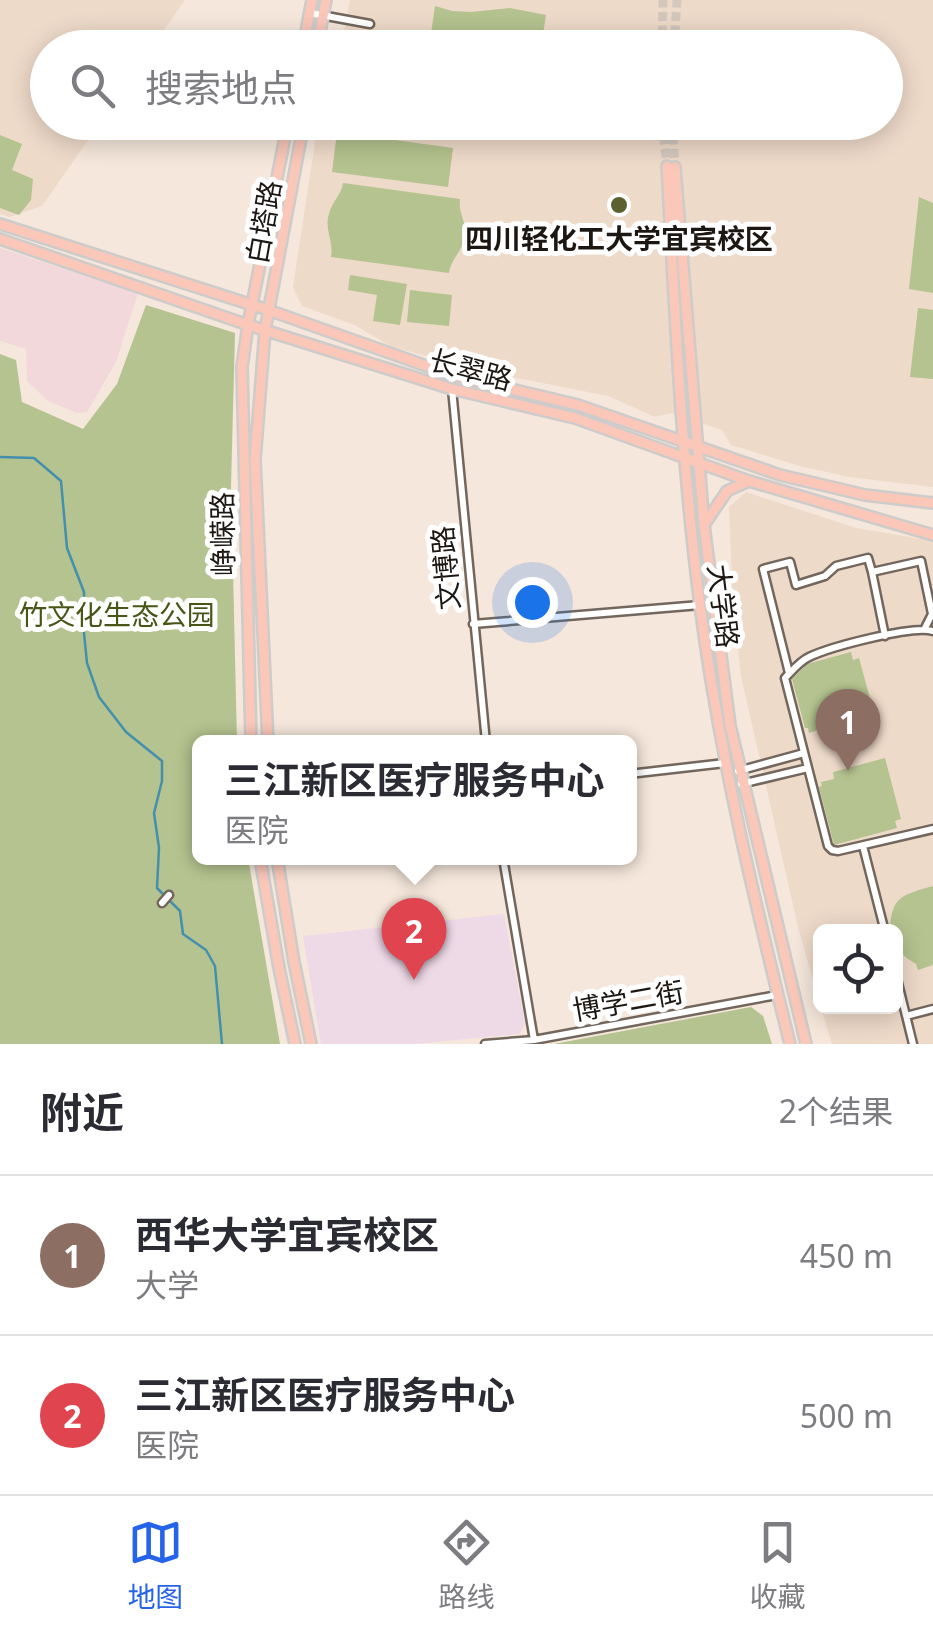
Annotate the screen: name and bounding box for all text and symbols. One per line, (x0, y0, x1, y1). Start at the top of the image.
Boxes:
search box (30, 30, 903, 140)
icon: search (65, 58, 120, 113)
text: 搜索地点 (145, 61, 297, 113)
street label: 白塔路 (237, 177, 289, 267)
marker: 四川轻化工大学宜宾校区 (608, 194, 630, 216)
place label: 四川轻化工大学宜宾校区 (465, 219, 773, 257)
street label: 长翠路 (426, 340, 516, 398)
street label: 峥嵘路 (202, 492, 242, 576)
street label: 文博路 (422, 524, 468, 612)
street label: 大学路 (700, 562, 748, 650)
your location (507, 577, 558, 628)
park label: 竹文化生态公园 (19, 595, 215, 633)
pin: 1 (816, 688, 880, 771)
popup (192, 735, 637, 865)
text: 三江新区医疗服务中心 (224, 753, 605, 805)
text: 医院 (224, 808, 289, 851)
pin: 2 (382, 898, 446, 980)
map controls (813, 924, 903, 1014)
button: locate (813, 924, 903, 1014)
street label: 博学二街 (570, 972, 686, 1028)
text: 附近 (40, 1083, 124, 1140)
text: 2个结果 (779, 1089, 893, 1132)
text: 西华大学宜宾校区 (135, 1208, 439, 1260)
text: 1 (63, 1234, 82, 1277)
text: 450 m (800, 1234, 893, 1277)
text: 大学 (135, 1263, 199, 1306)
text: 三江新区医疗服务中心 (135, 1368, 515, 1420)
text: 2 (63, 1394, 82, 1437)
text: 500 m (800, 1394, 893, 1437)
text: 医院 (135, 1423, 199, 1466)
tab: 地图 (127, 1515, 184, 1615)
tab: 路线 (438, 1515, 495, 1615)
tab: 收藏 (749, 1515, 806, 1615)

